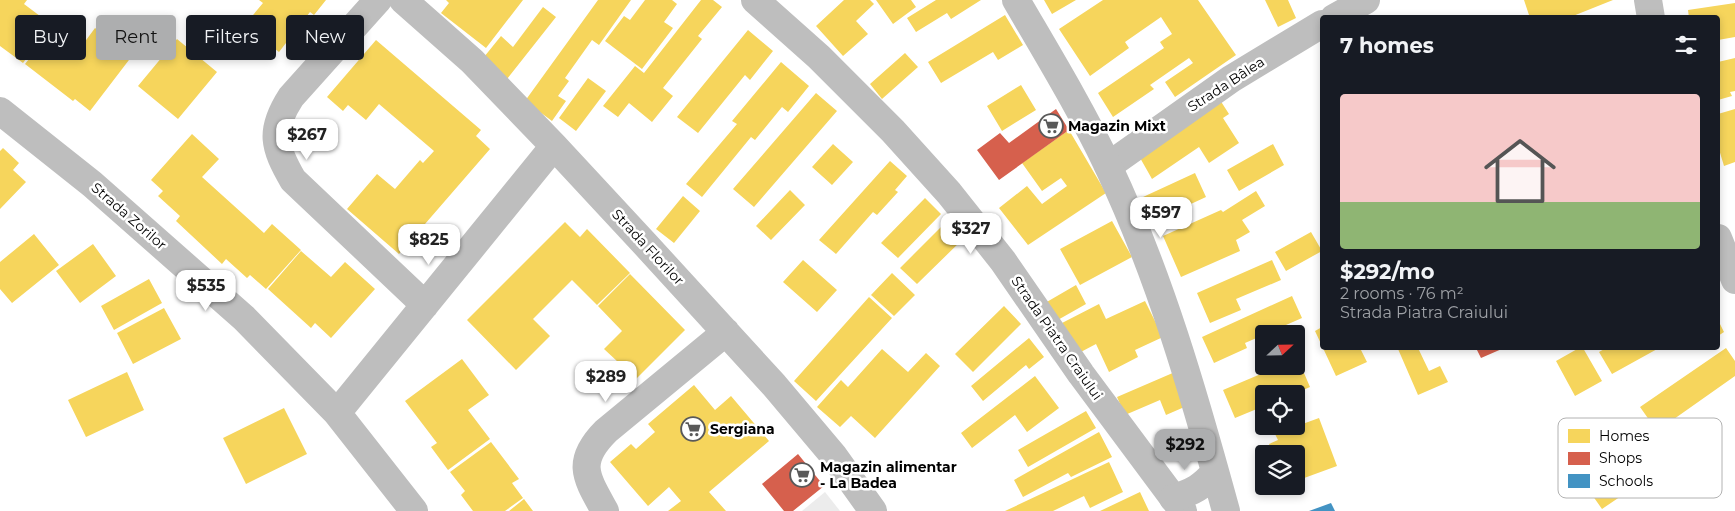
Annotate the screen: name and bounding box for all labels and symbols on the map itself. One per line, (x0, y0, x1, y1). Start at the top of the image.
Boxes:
street label: Strada Bâlea (1184, 52, 1268, 116)
supermarket icon: Magazin Mixt (1038, 113, 1064, 139)
place label: Magazin Mixt (1068, 117, 1166, 135)
pin: $267 (277, 119, 337, 161)
street label: Strada Zorilor (88, 178, 171, 254)
pin: $597 (1131, 196, 1191, 239)
street label: Strada Florilor (608, 205, 688, 289)
pin: $327 (941, 212, 1001, 255)
pin: $825 (399, 224, 459, 266)
pin: $535 (176, 270, 236, 312)
street label: Strada Piatra Craiului (1007, 273, 1107, 403)
north arrow (1255, 325, 1305, 375)
pin: $289 (576, 360, 636, 403)
supermarket icon: Sergiana (680, 416, 706, 442)
legend (1558, 418, 1722, 498)
place label: Sergiana (710, 420, 775, 438)
text: Homes (1599, 427, 1649, 445)
pin: $292 (1155, 428, 1215, 471)
text: Shops (1599, 449, 1642, 467)
place label: Magazin alimentar - La Badea (820, 458, 957, 492)
supermarket icon: Magazin alimentar - La Badea (789, 462, 815, 488)
text: Schools (1599, 472, 1653, 490)

